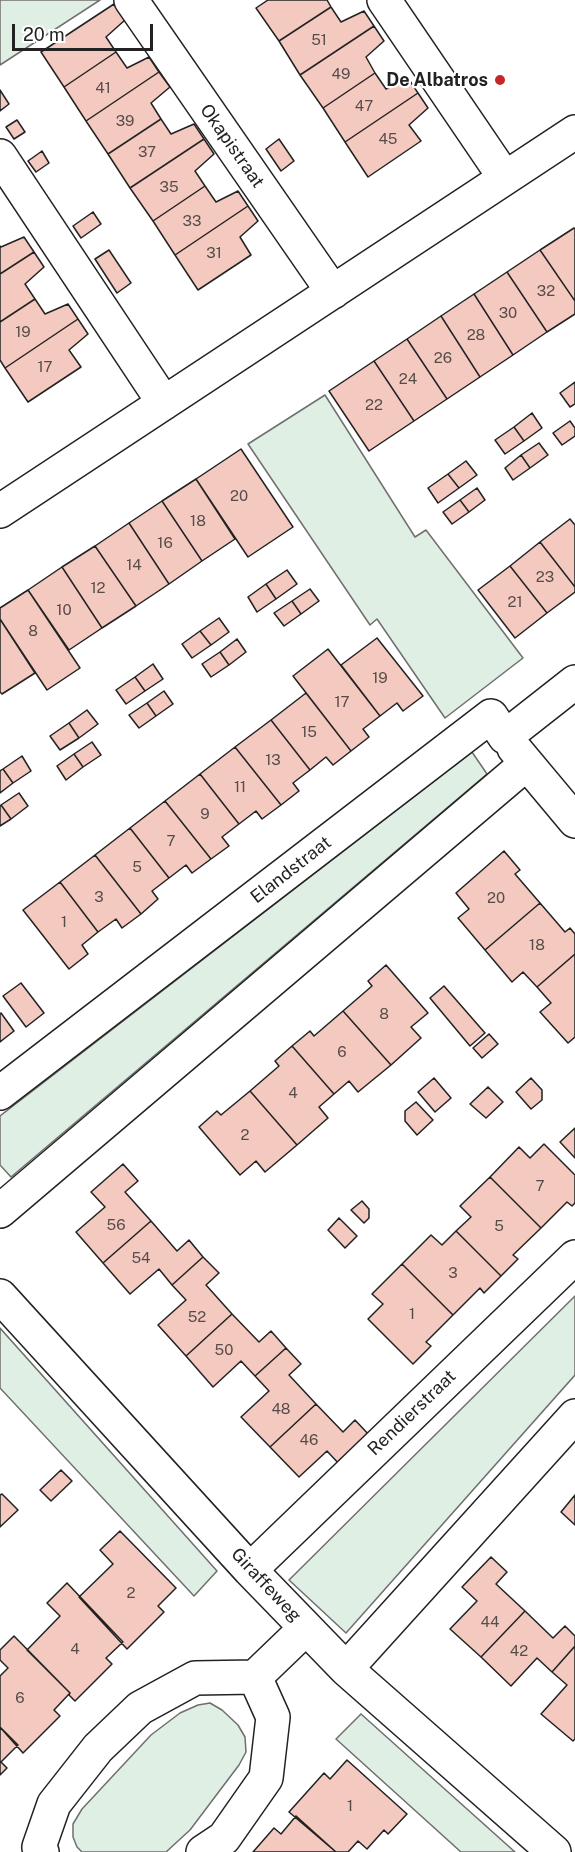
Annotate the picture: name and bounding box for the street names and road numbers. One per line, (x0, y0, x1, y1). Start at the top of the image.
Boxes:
street label: Okapistraat (195, 100, 269, 192)
street label: Elandstraat (246, 832, 336, 908)
street label: Rendierstraat (363, 1366, 461, 1460)
street label: Giraffeweg (226, 1544, 306, 1626)

